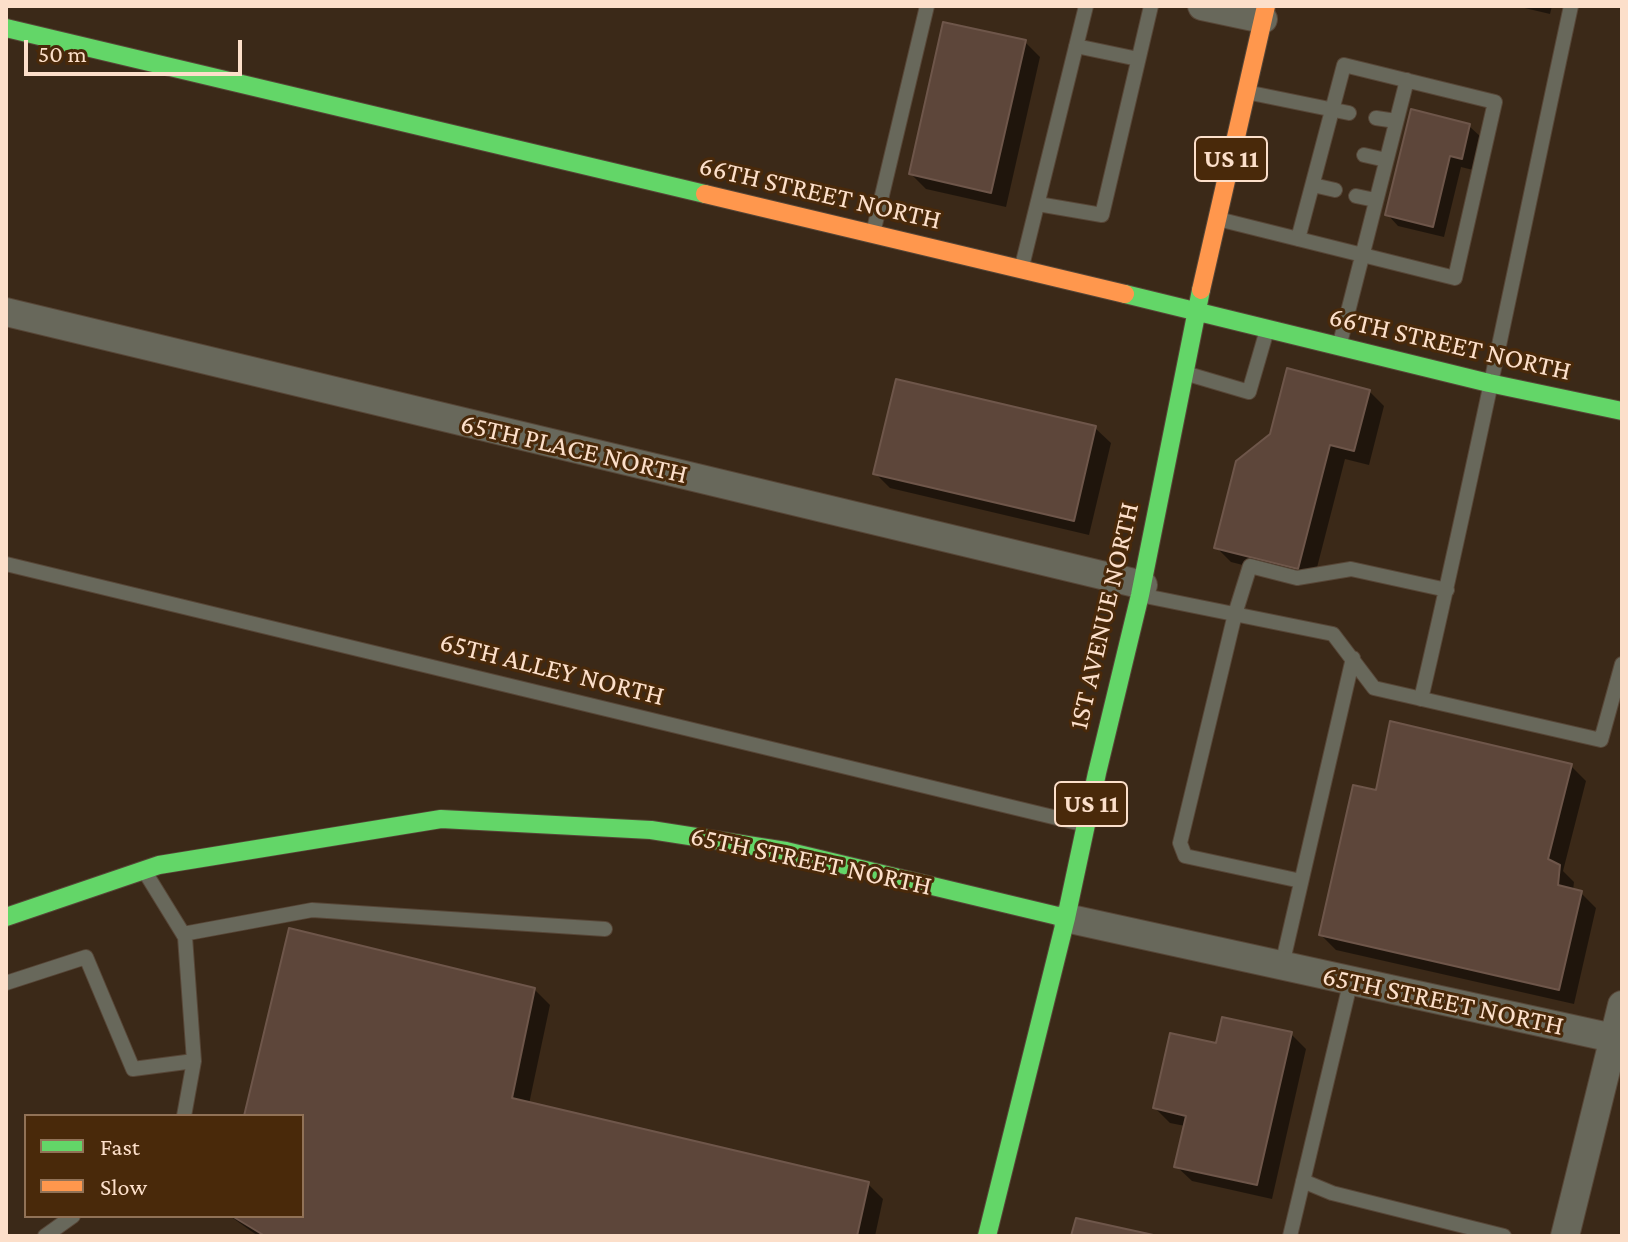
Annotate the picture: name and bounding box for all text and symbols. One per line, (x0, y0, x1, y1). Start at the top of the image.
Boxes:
scale bar (28, 24, 246, 74)
text: 50 m (38, 40, 87, 67)
road number: US 11 (1195, 137, 1267, 181)
street label: 66TH STREET NORTH (696, 149, 944, 237)
street label: 66TH STREET NORTH (1326, 300, 1574, 388)
street label: 65TH PLACE NORTH (457, 407, 691, 491)
street label: 1ST AVENUE NORTH (1062, 499, 1146, 733)
street label: 65TH ALLEY NORTH (436, 625, 668, 713)
road number: US 11 (1055, 782, 1127, 826)
street label: 65TH STREET NORTH (687, 819, 935, 903)
street label: 65TH STREET NORTH (1319, 959, 1567, 1043)
legend (24, 1114, 304, 1218)
text: Fast (100, 1133, 140, 1160)
text: Slow (100, 1173, 147, 1200)

